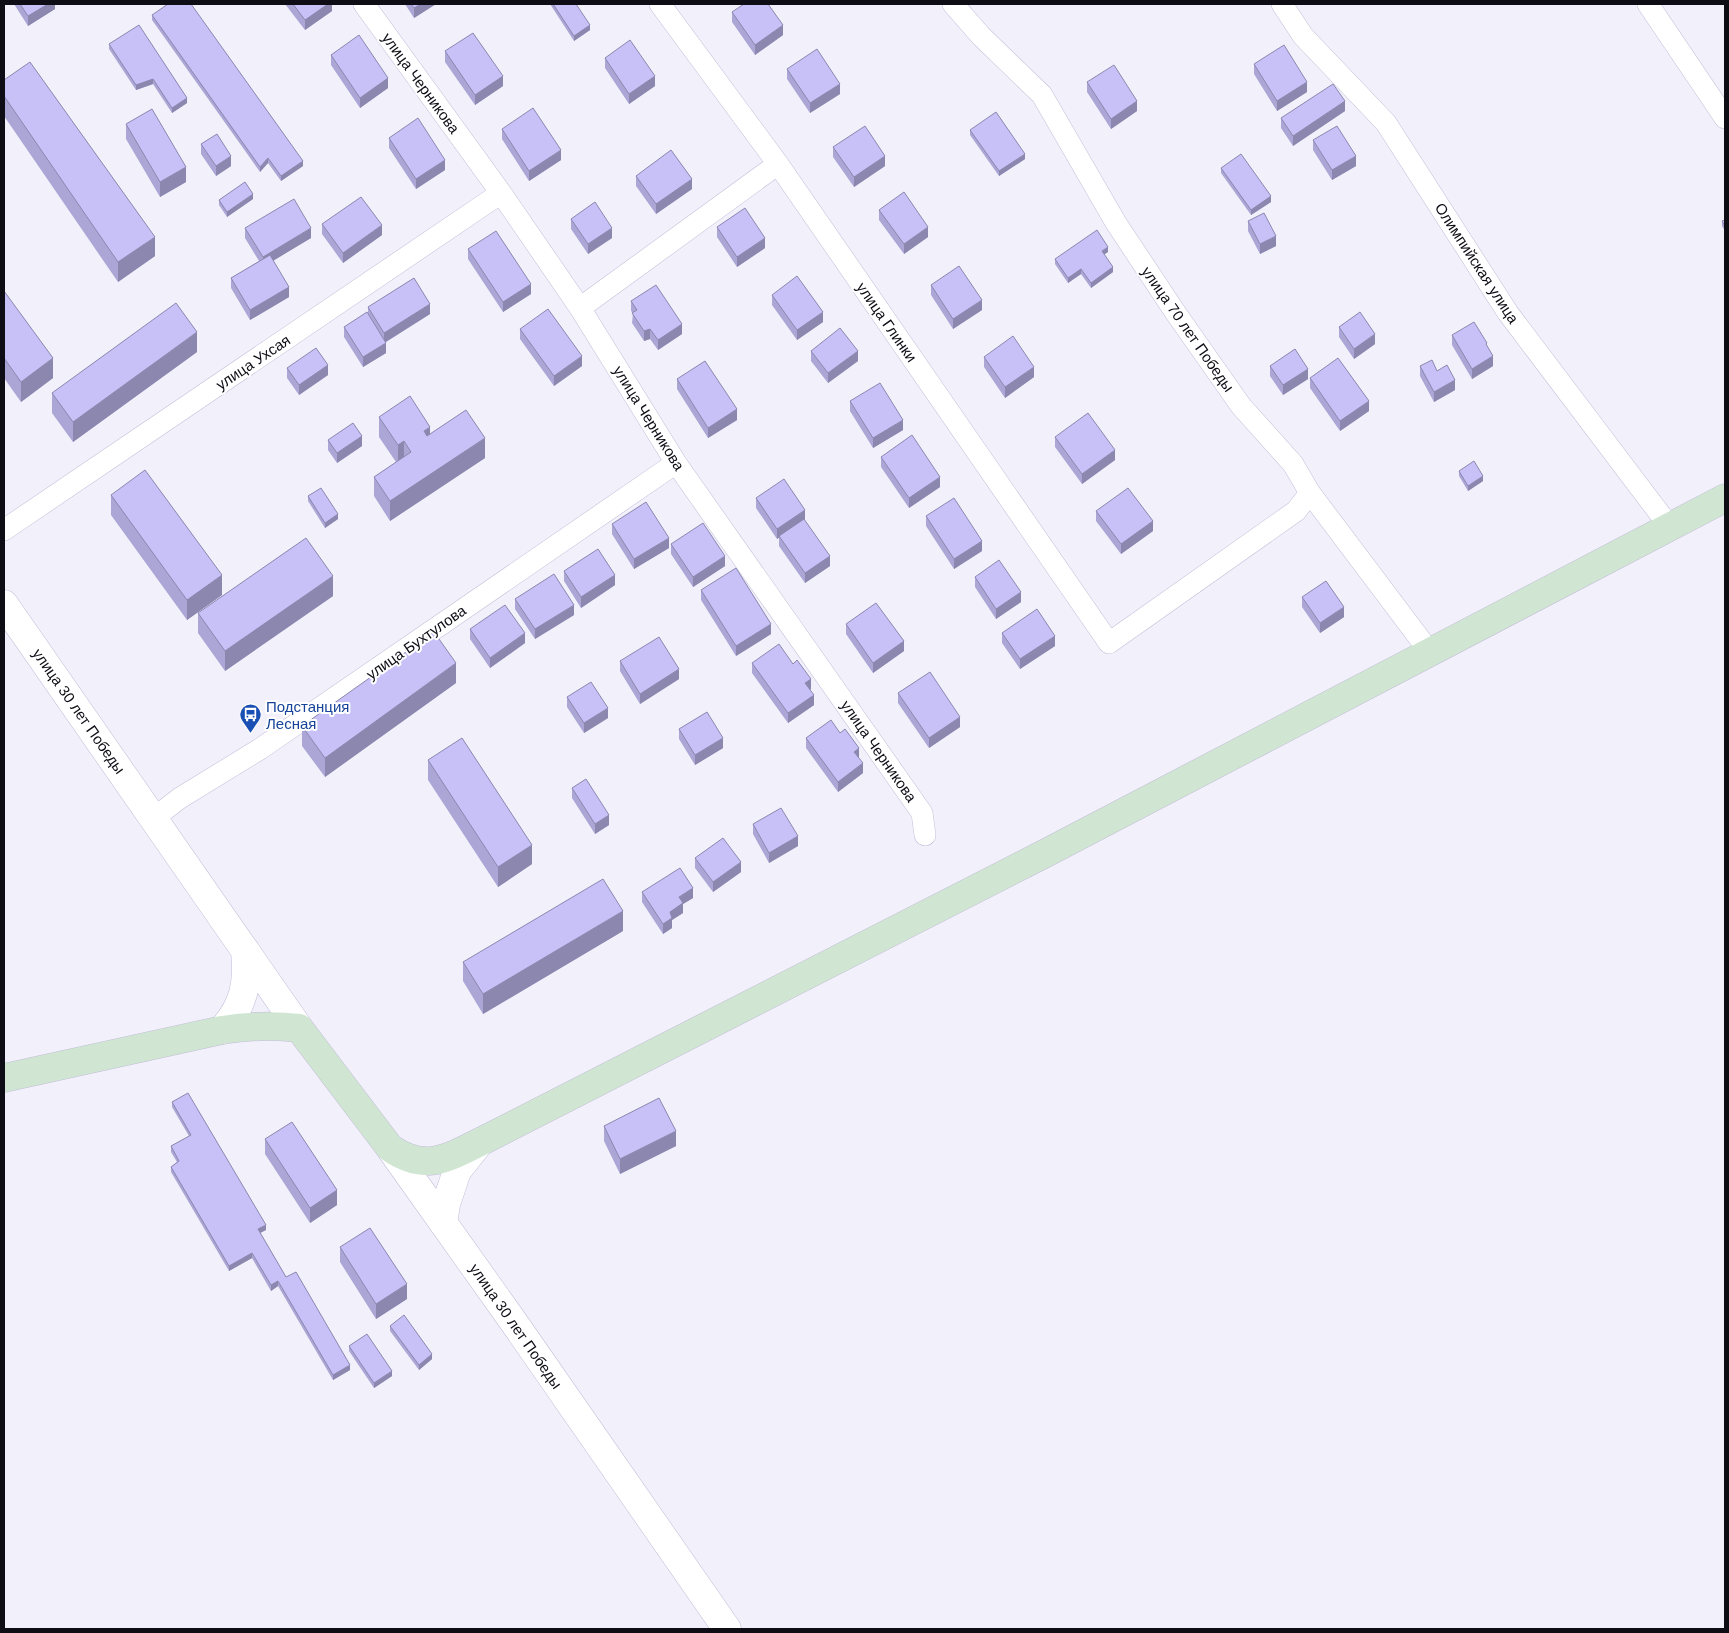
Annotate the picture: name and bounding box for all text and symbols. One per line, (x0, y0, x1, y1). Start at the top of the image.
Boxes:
street label: улица Черникова (379, 29, 464, 137)
street label: Олимпийская улица (1432, 200, 1523, 327)
street label: улица 70 лет Победы (1138, 263, 1238, 395)
street label: улица Глинки (853, 279, 921, 365)
street label: улица Ухсая (213, 331, 293, 393)
street label: улица Черникова (610, 363, 688, 474)
street label: улица Бухтулова (363, 601, 469, 683)
street label: улица 30 лет Победы (29, 645, 129, 777)
street label: улица Черникова (838, 697, 921, 806)
place label: Подстанция Лесная (266, 698, 349, 732)
bus stop icon: Подстанция Лесная (238, 703, 262, 734)
street label: улица 30 лет Победы (466, 1260, 566, 1392)

